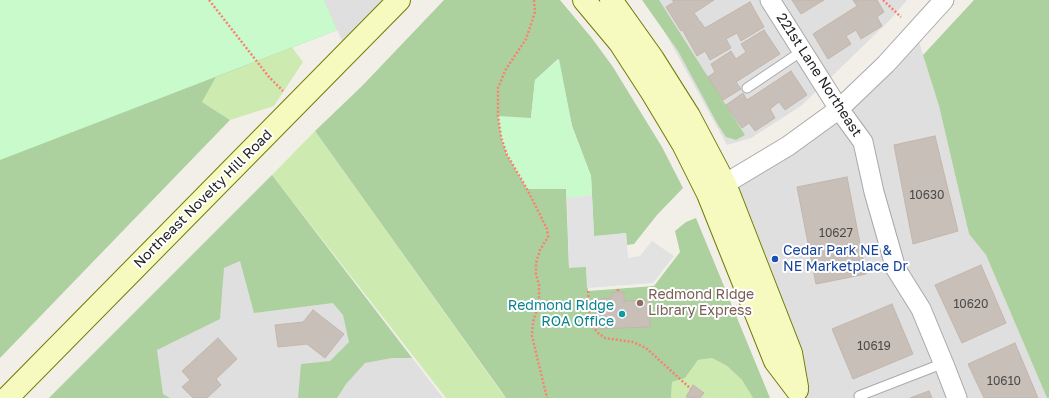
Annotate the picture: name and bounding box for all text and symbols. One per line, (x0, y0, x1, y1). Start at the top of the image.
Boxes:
street label: 221st Lane Northeast (773, 10, 865, 140)
street label: Northeast Novelty Hill Road (130, 126, 276, 272)
house number: 10630 (910, 188, 944, 202)
house number: 10627 (819, 226, 853, 240)
place label: Cedar Park NE & NE Marketplace Dr (783, 243, 908, 276)
marker: Cedar Park NE & NE Marketplace Dr (770, 254, 780, 264)
place label: Redmond Ridge Library Express (648, 287, 754, 320)
house number: 10620 (954, 297, 988, 311)
place label: Redmond Ridge ROA Office (508, 298, 614, 330)
marker: Redmond Ridge Library Express (635, 298, 645, 308)
marker: Redmond Ridge ROA Office (617, 309, 627, 319)
house number: 10619 (857, 339, 891, 353)
house number: 10610 (987, 374, 1021, 388)

